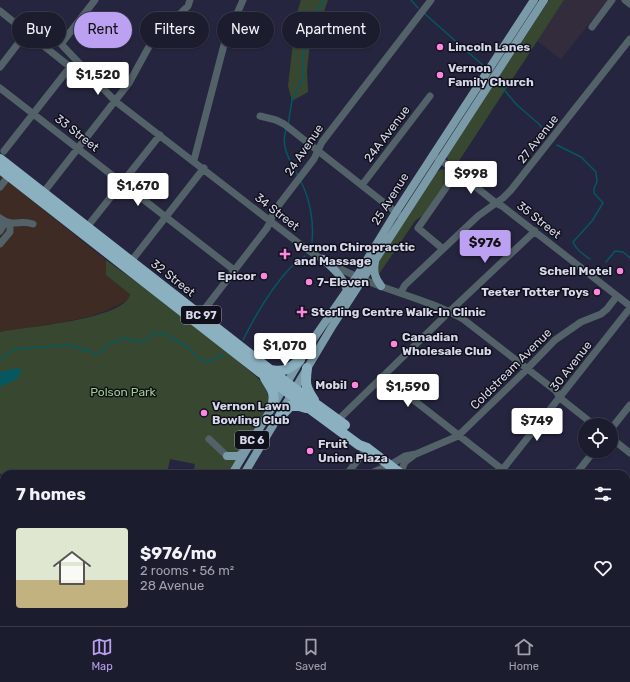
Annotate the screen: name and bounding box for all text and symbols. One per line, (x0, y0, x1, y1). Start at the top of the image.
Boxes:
chip: Buy (12, 12, 66, 48)
chip: Rent (74, 12, 132, 48)
chip: Filters (140, 12, 209, 48)
chip: New (217, 12, 274, 48)
chip: Apartment (282, 12, 380, 48)
place label: Lincoln Lanes (448, 40, 531, 54)
marker: Lincoln Lanes (435, 42, 445, 52)
place label: Vernon Family Church (448, 61, 534, 89)
pin: $1,520 (65, 62, 131, 96)
text: $1,520 (76, 67, 120, 82)
marker: Vernon Family Church (435, 70, 445, 80)
street label: 24A Avenue (361, 103, 413, 165)
street label: 33 Street (52, 111, 102, 155)
street label: 27 Avenue (515, 112, 561, 166)
street label: 24 Avenue (282, 121, 326, 178)
pin: $998 (447, 161, 495, 195)
text: $998 (454, 166, 488, 181)
street label: 25 Avenue (368, 170, 412, 228)
pin: $1,670 (105, 173, 171, 207)
text: $1,670 (116, 178, 160, 193)
street label: 34 Street (252, 190, 302, 234)
street label: 35 Street (514, 198, 564, 242)
pin: $976 (461, 230, 509, 264)
text: $976 (469, 235, 501, 250)
place label: Vernon Chiropractic and Massage (294, 240, 415, 268)
marker: Vernon Chiropractic and Massage (279, 248, 291, 260)
street label: 32 Street (148, 257, 198, 300)
place label: Schell Motel (539, 264, 612, 278)
marker: Schell Motel (615, 266, 625, 276)
place label: Epicor (217, 269, 257, 283)
marker: Epicor (259, 271, 269, 281)
place label: 7-Eleven (317, 275, 369, 289)
marker: 7-Eleven (304, 277, 314, 287)
place label: Teeter Totter Toys (481, 285, 589, 299)
marker: Teeter Totter Toys (592, 287, 602, 297)
place label: Sterling Centre Walk-In Clinic (311, 305, 486, 319)
road number: BC 97 (181, 306, 221, 324)
marker: Sterling Centre Walk-In Clinic (296, 306, 308, 318)
street label: Coldstream Avenue (468, 325, 555, 412)
place label: Canadian Wholesale Club (402, 330, 492, 358)
pin: $1,070 (252, 333, 318, 367)
text: $1,070 (263, 338, 307, 353)
street label: 30 Avenue (547, 338, 595, 394)
marker: Canadian Wholesale Club (389, 339, 399, 349)
pin: $1,590 (375, 374, 441, 408)
place label: Mobil (315, 378, 347, 392)
text: $1,590 (386, 379, 430, 394)
marker: Mobil (350, 380, 360, 390)
park label: Polson Park (90, 385, 157, 399)
place label: Vernon Lawn Bowling Club (212, 399, 290, 427)
marker: Vernon Lawn Bowling Club (199, 408, 209, 418)
pin: $749 (513, 408, 561, 442)
text: $749 (521, 413, 553, 428)
map controls (578, 418, 618, 458)
button: locate (578, 418, 618, 458)
road number: BC 6 (235, 431, 269, 449)
place label: Fruit Union Plaza (318, 437, 388, 465)
marker: Fruit Union Plaza (305, 446, 315, 456)
icon: filters (592, 483, 614, 505)
text: 7 homes (16, 484, 86, 504)
text: $976/mo (140, 543, 217, 563)
icon: home (48, 544, 96, 592)
icon: heart (592, 557, 614, 579)
text: 2 rooms · 56 m² (140, 563, 234, 578)
text: 28 Avenue (140, 578, 204, 593)
tab: Map (91, 636, 113, 673)
tab: Saved (295, 636, 327, 673)
tab: Home (509, 636, 539, 673)

